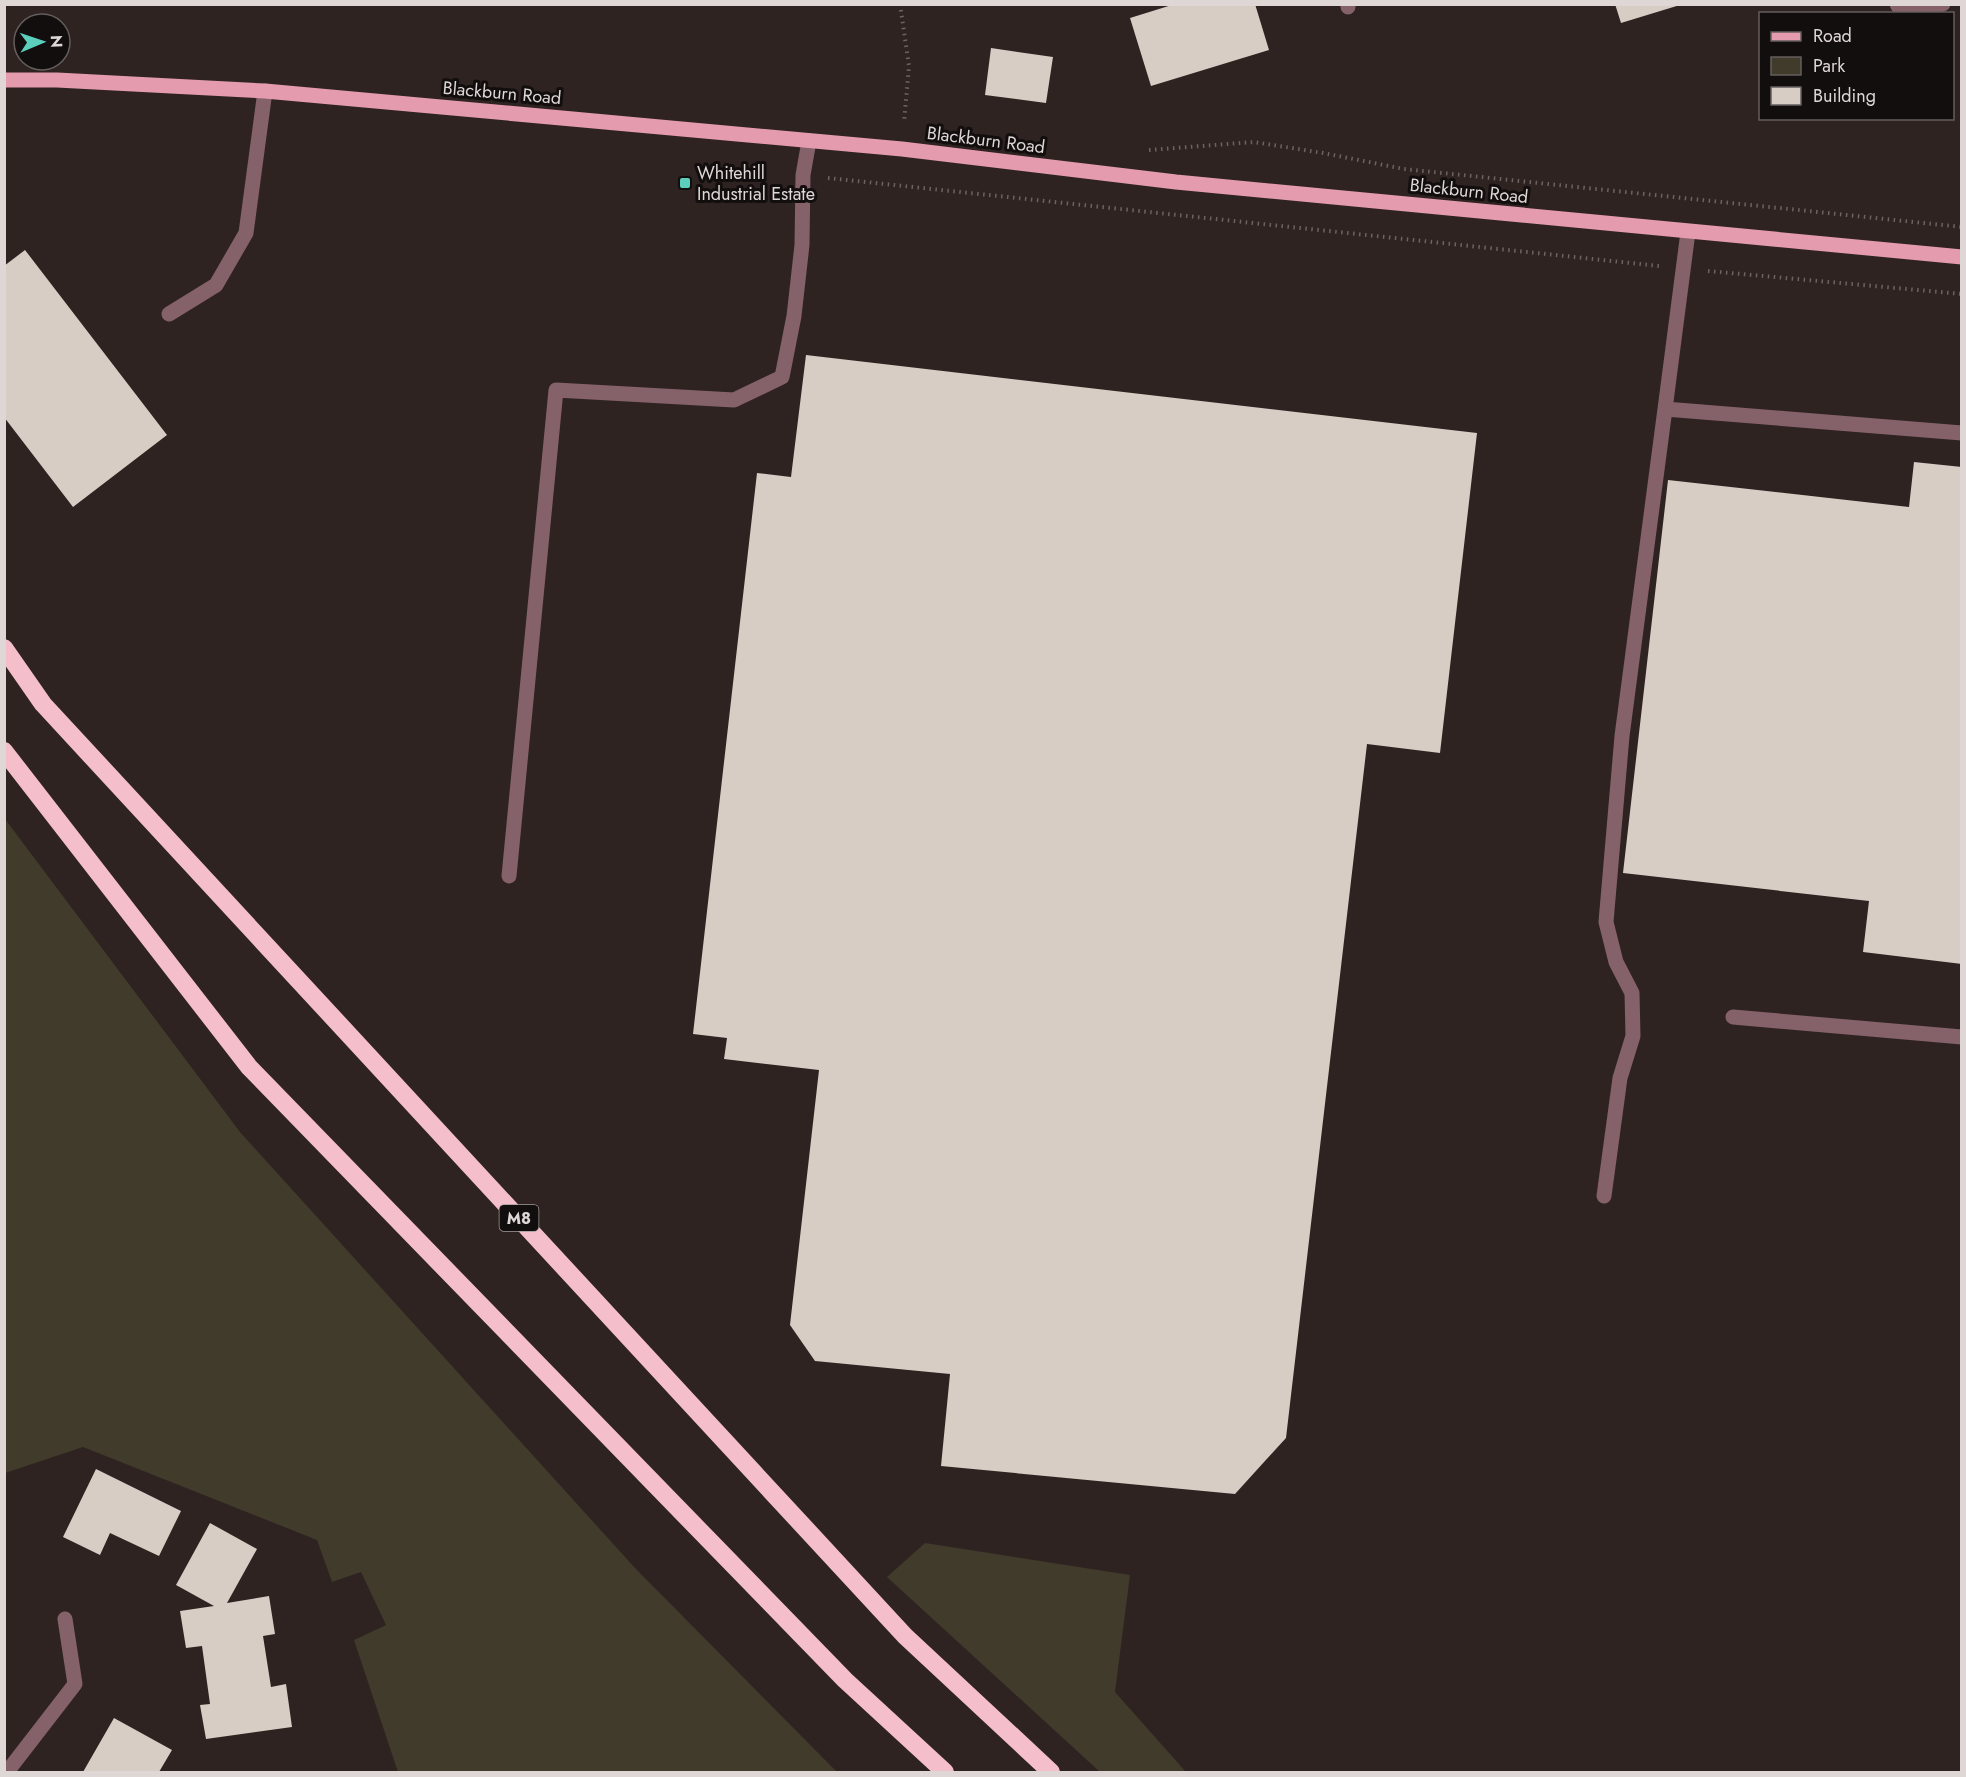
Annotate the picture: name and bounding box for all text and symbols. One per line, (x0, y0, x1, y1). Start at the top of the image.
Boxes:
north arrow (12, 12, 72, 72)
legend (1759, 12, 1954, 120)
text: Road (1813, 23, 1852, 49)
text: N (45, 35, 68, 48)
text: Park (1813, 53, 1845, 79)
street label: Blackburn Road (442, 75, 562, 111)
text: Building (1813, 83, 1876, 109)
street label: Blackburn Road (925, 120, 1047, 160)
place label: Whitehill Industrial Estate (697, 160, 815, 207)
street label: Blackburn Road (1408, 172, 1530, 210)
marker: Whitehill Industrial Estate (678, 176, 692, 190)
road number: M8 (500, 1205, 538, 1231)

